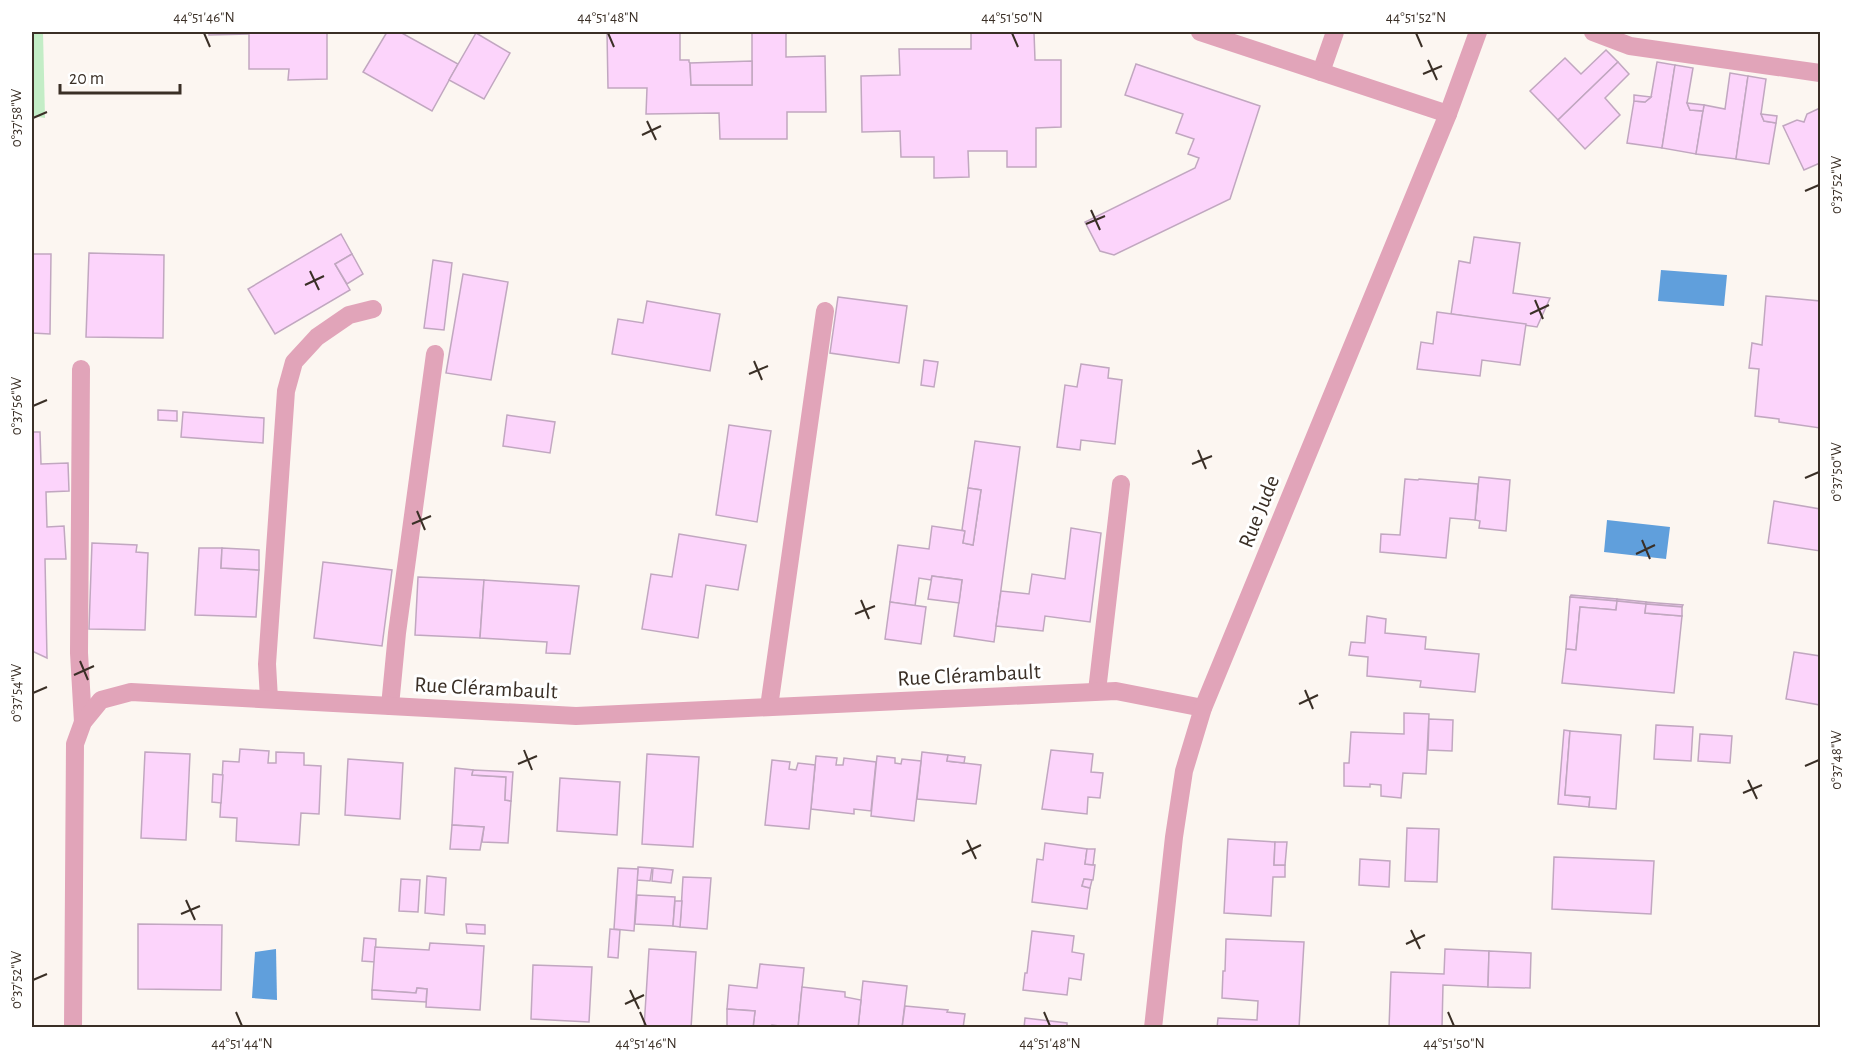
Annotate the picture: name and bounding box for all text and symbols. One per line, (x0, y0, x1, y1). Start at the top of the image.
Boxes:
text: 44°51'46"N (173, 10, 235, 25)
text: 44°51'48"N (577, 10, 639, 25)
text: 44°51'50"N (981, 10, 1043, 25)
text: 44°51'52"N (1386, 10, 1446, 25)
scale bar (60, 57, 180, 95)
text: 20 m (69, 70, 104, 88)
text: 0°37'58"W (9, 88, 24, 147)
text: 0°37'52"W (1829, 155, 1844, 214)
text: 0°37'56"W (9, 376, 24, 435)
text: 0°37'50"W (1829, 442, 1844, 502)
street label: Rue Jude (1234, 472, 1283, 551)
street label: Rue Clérambault (897, 660, 1041, 690)
text: 0°37'54"W (9, 663, 24, 722)
street label: Rue Clérambault (414, 673, 558, 703)
text: 0°37'48"W (1829, 730, 1844, 790)
text: 0°37'52"W (9, 950, 24, 1009)
text: 44°51'44"N (211, 1036, 273, 1051)
text: 44°51'46"N (615, 1036, 677, 1051)
text: 44°51'48"N (1019, 1036, 1081, 1051)
text: 44°51'50"N (1423, 1036, 1485, 1051)

